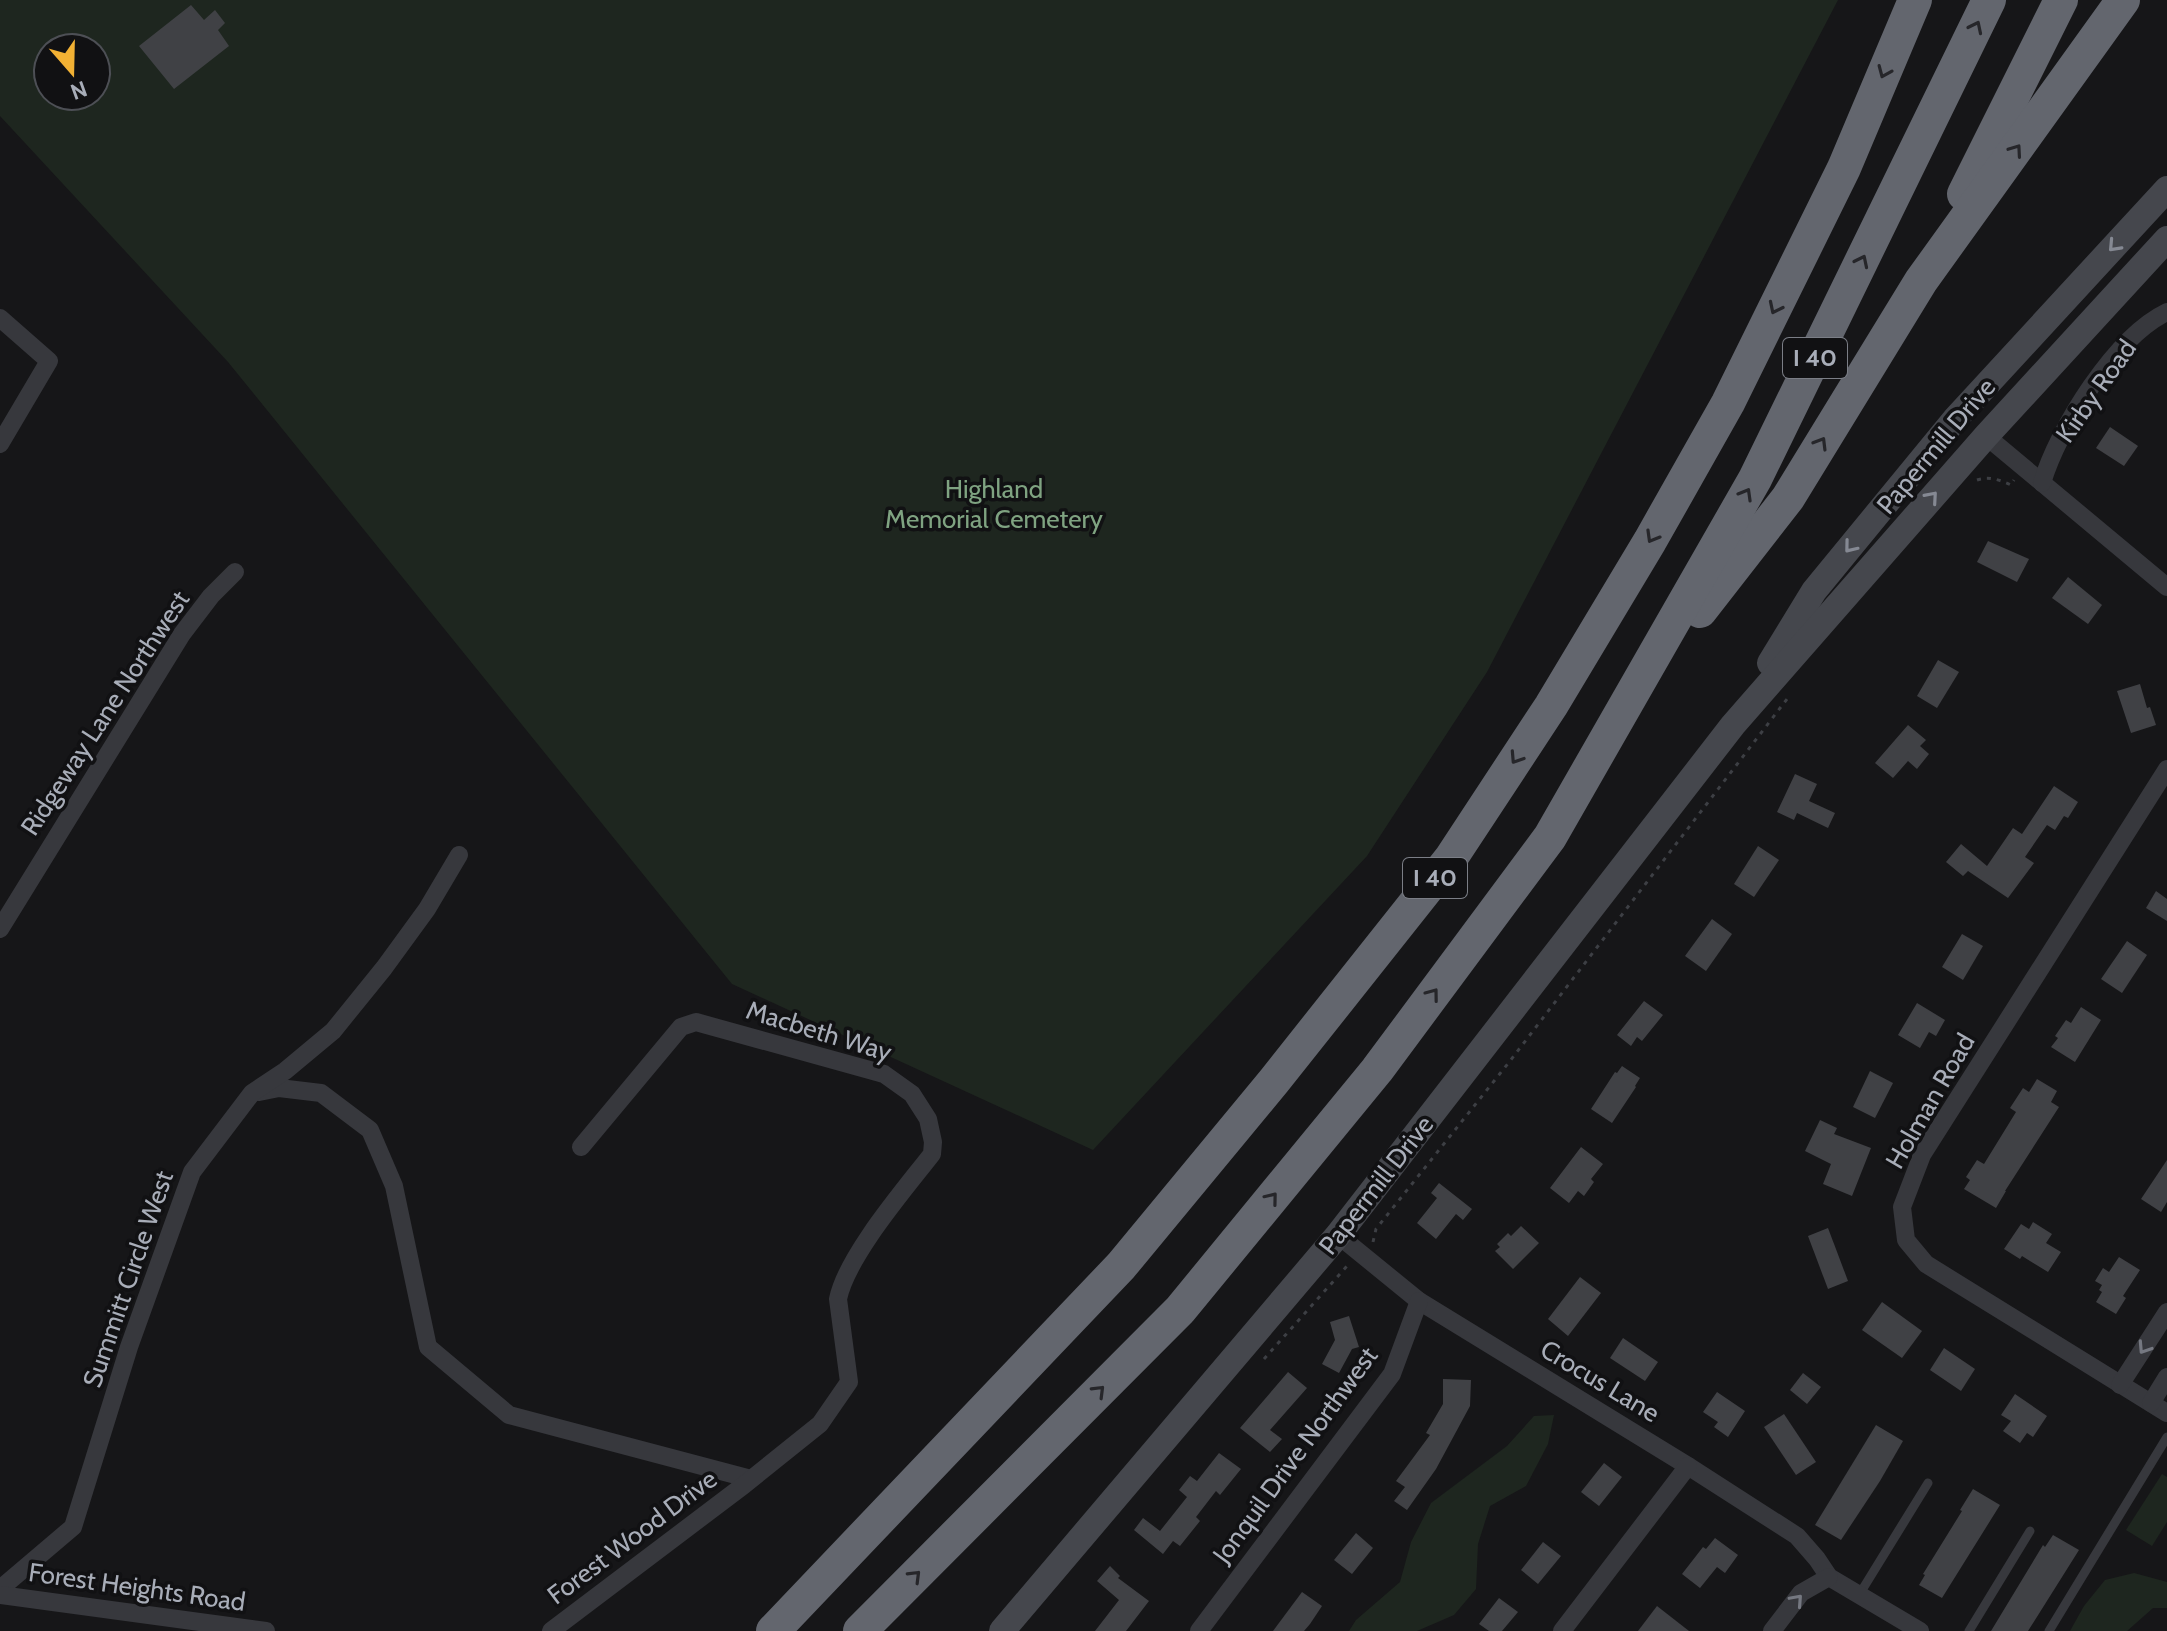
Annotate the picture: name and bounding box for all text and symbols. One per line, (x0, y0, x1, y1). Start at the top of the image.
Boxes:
one-way arrow (1966, 21, 1982, 35)
north arrow (32, 32, 112, 112)
one-way arrow (1878, 64, 1894, 78)
text: N (67, 75, 91, 106)
one-way arrow (2006, 144, 2021, 158)
one-way arrow (2109, 237, 2123, 252)
one-way arrow (1853, 255, 1868, 270)
one-way arrow (1769, 299, 1785, 314)
street label: Kirby Road (2049, 333, 2143, 449)
road number: I 40 (1783, 338, 1847, 378)
street label: Papermill Drive (1870, 371, 2002, 521)
one-way arrow (1812, 437, 1827, 452)
park label: Highland Memorial Cemetery (885, 473, 1103, 535)
one-way arrow (1736, 488, 1752, 503)
one-way arrow (1922, 492, 1937, 507)
one-way arrow (1646, 528, 1662, 543)
one-way arrow (1845, 538, 1860, 552)
street label: Ridgeway Lane Northwest (14, 584, 196, 841)
one-way arrow (1511, 749, 1526, 764)
road number: I 40 (1403, 858, 1467, 898)
one-way arrow (1423, 988, 1438, 1003)
street label: Macbeth Way (742, 994, 896, 1068)
street label: Holman Road (1879, 1028, 1981, 1174)
street label: Papermill Drive (1312, 1109, 1440, 1261)
street label: Summitt Circle West (76, 1166, 180, 1391)
one-way arrow (1262, 1193, 1277, 1207)
street label: Crocus Lane (1535, 1333, 1665, 1429)
one-way arrow (2138, 1339, 2153, 1354)
street label: Jonquil Drive Northwest (1205, 1340, 1384, 1570)
one-way arrow (1090, 1386, 1104, 1401)
street label: Forest Wood Drive (541, 1463, 723, 1611)
street label: Forest Heights Road (26, 1556, 248, 1618)
one-way arrow (906, 1571, 920, 1585)
one-way arrow (1788, 1595, 1802, 1609)

